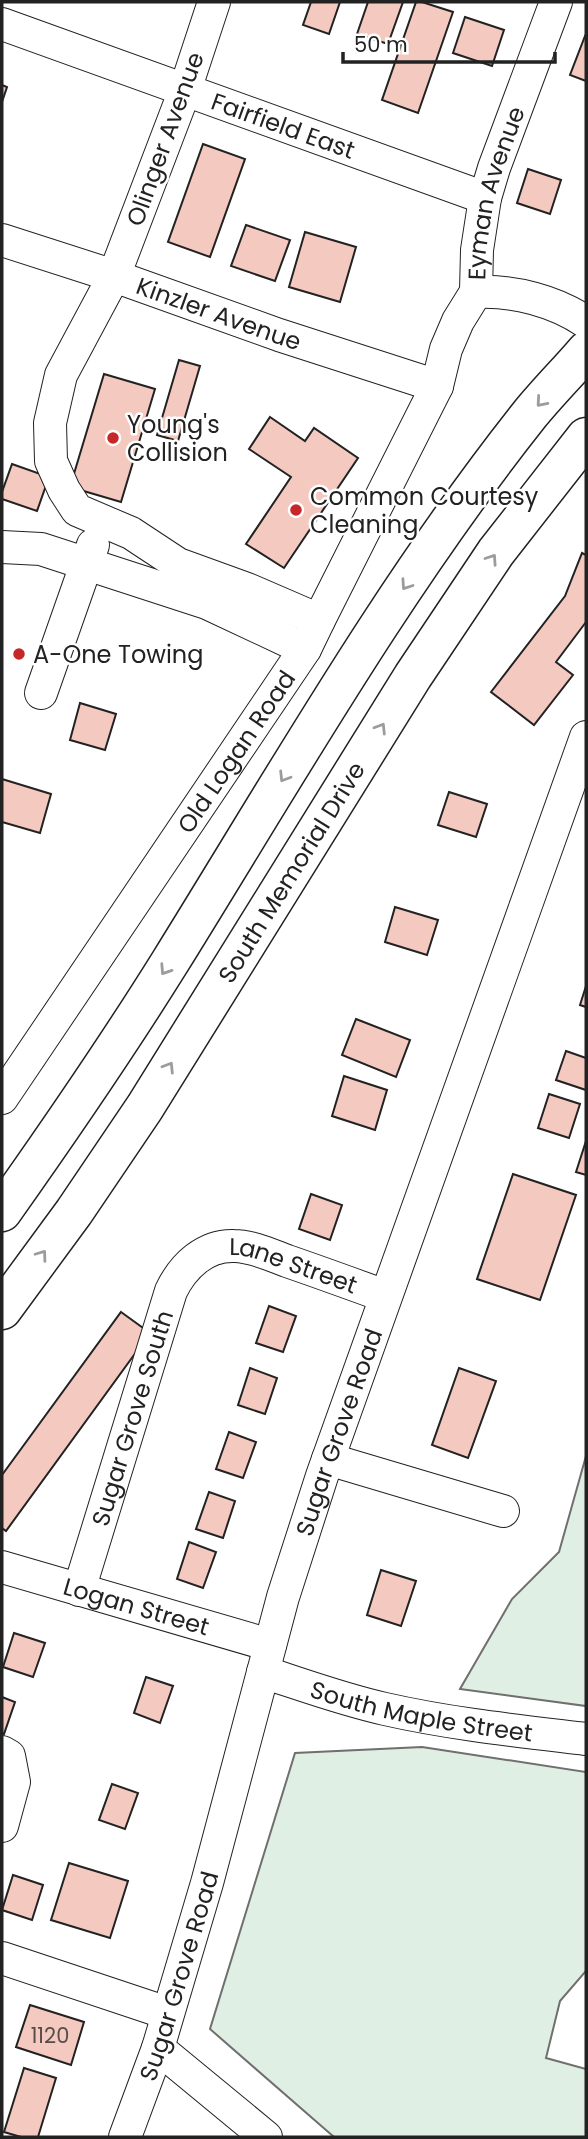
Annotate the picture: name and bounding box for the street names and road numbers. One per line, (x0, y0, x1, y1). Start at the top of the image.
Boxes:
street label: Olinger Avenue (118, 48, 212, 230)
street label: Fairfield East (207, 84, 360, 166)
street label: Eyman Avenue (460, 101, 532, 280)
street label: Kinzler Avenue (132, 269, 306, 358)
street label: Old Logan Road (169, 664, 303, 839)
street label: South Memorial Drive (210, 755, 372, 989)
street label: Lane Street (229, 1229, 362, 1301)
street label: Sugar Grove South (83, 1306, 181, 1530)
street label: Sugar Grove Road (287, 1324, 390, 1540)
street label: Logan Street (60, 1569, 213, 1643)
street label: South Maple Street (306, 1672, 535, 1749)
street label: Sugar Grove Road (131, 1867, 226, 2085)

